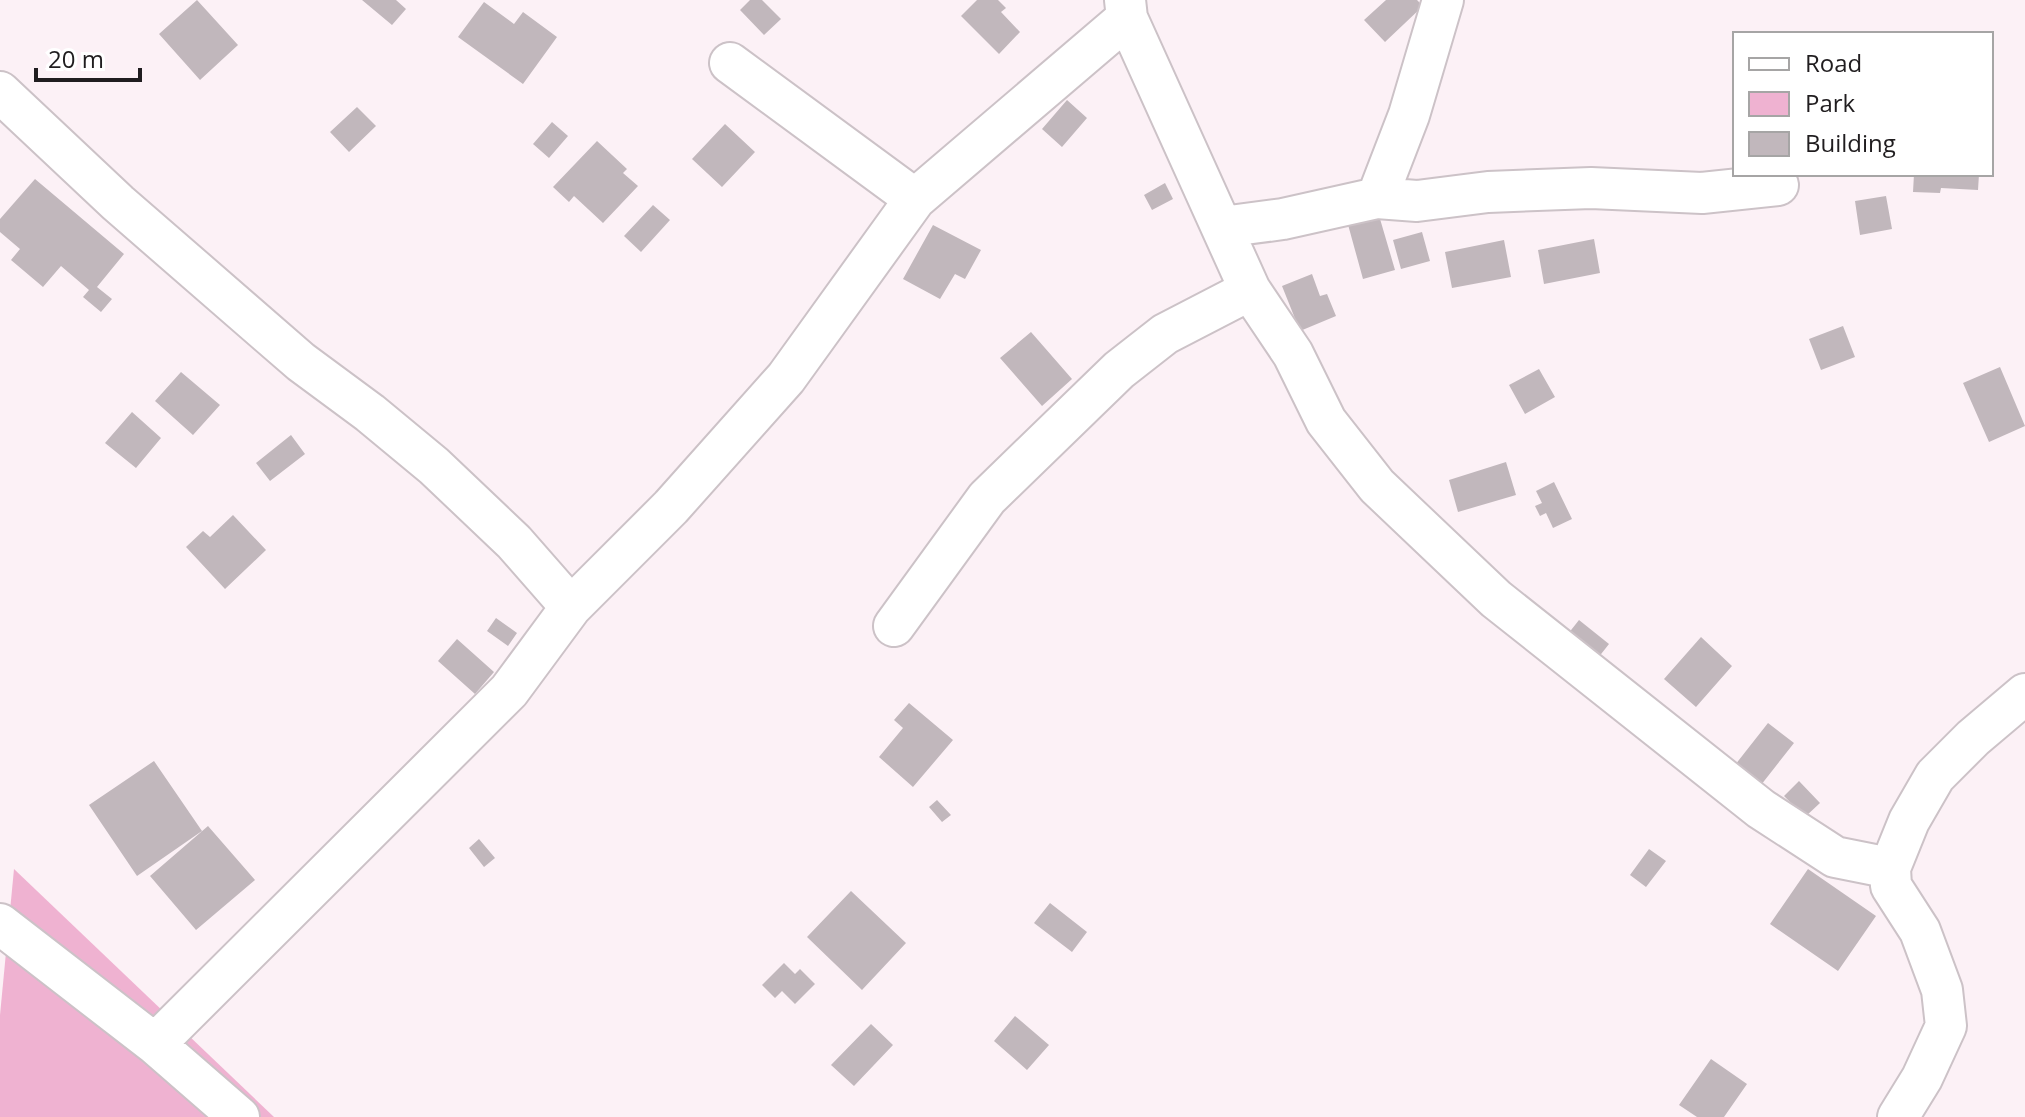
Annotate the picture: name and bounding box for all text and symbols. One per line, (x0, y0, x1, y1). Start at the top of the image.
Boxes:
scale bar (36, 32, 140, 82)
legend (1733, 32, 1993, 176)
text: 20 m (48, 42, 104, 75)
text: Road (1805, 46, 1862, 79)
text: Park (1805, 86, 1856, 119)
text: Building (1805, 126, 1896, 159)

